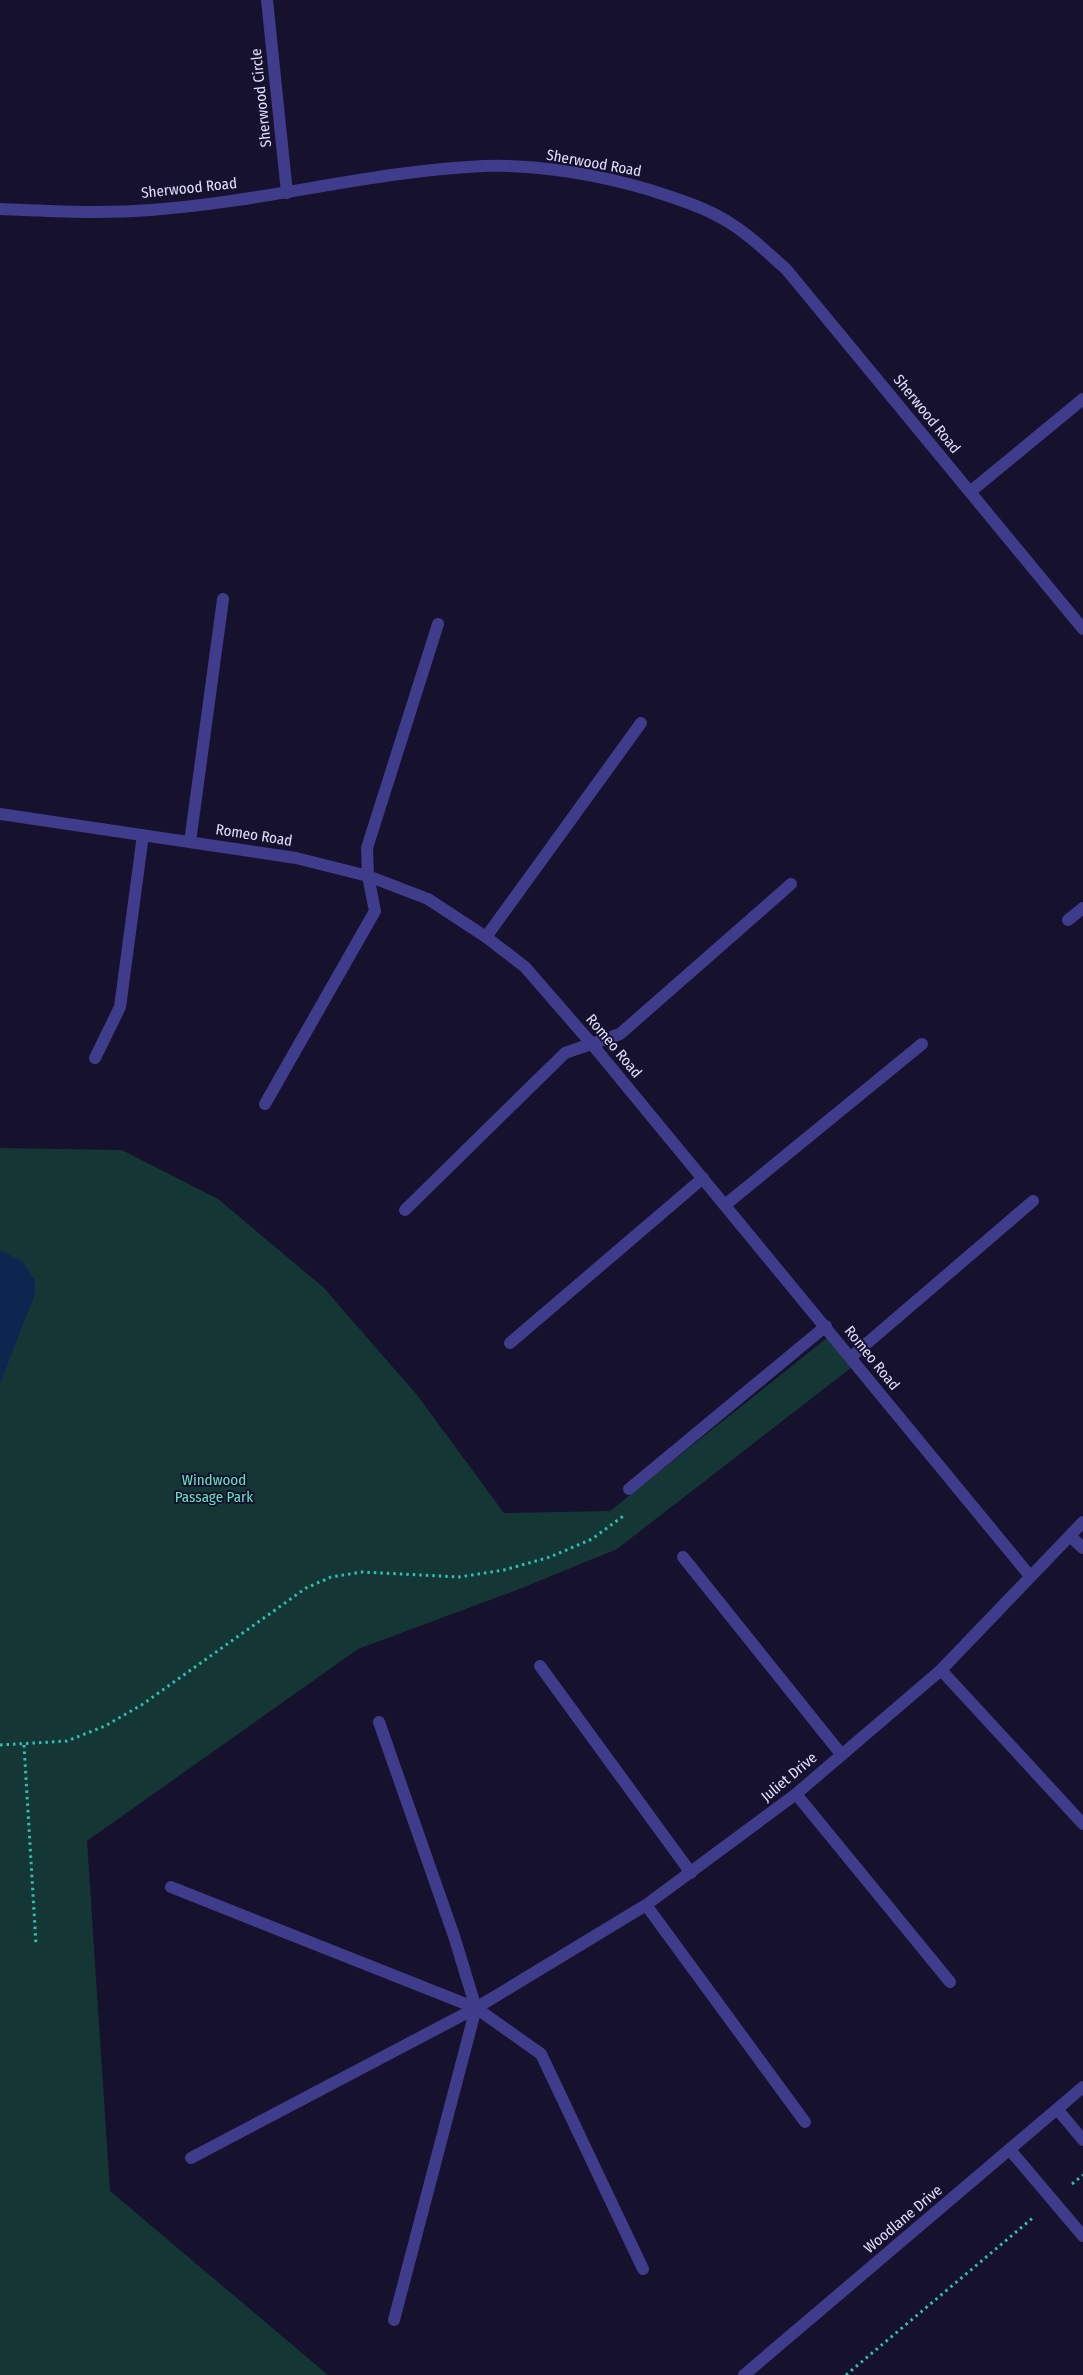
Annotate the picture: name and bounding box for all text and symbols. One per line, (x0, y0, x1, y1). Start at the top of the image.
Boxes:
street label: Sherwood Circle (247, 48, 275, 148)
street label: Sherwood Road (545, 146, 643, 180)
street label: Sherwood Road (140, 174, 238, 202)
street label: Sherwood Road (890, 371, 964, 457)
street label: Romeo Road (214, 820, 294, 850)
street label: Romeo Road (582, 1011, 646, 1081)
street label: Romeo Road (841, 1322, 903, 1394)
park label: Windwood Passage Park (175, 1471, 253, 1506)
street label: Juliet Drive (757, 1748, 821, 1806)
street label: Woodlane Drive (860, 2181, 946, 2257)

